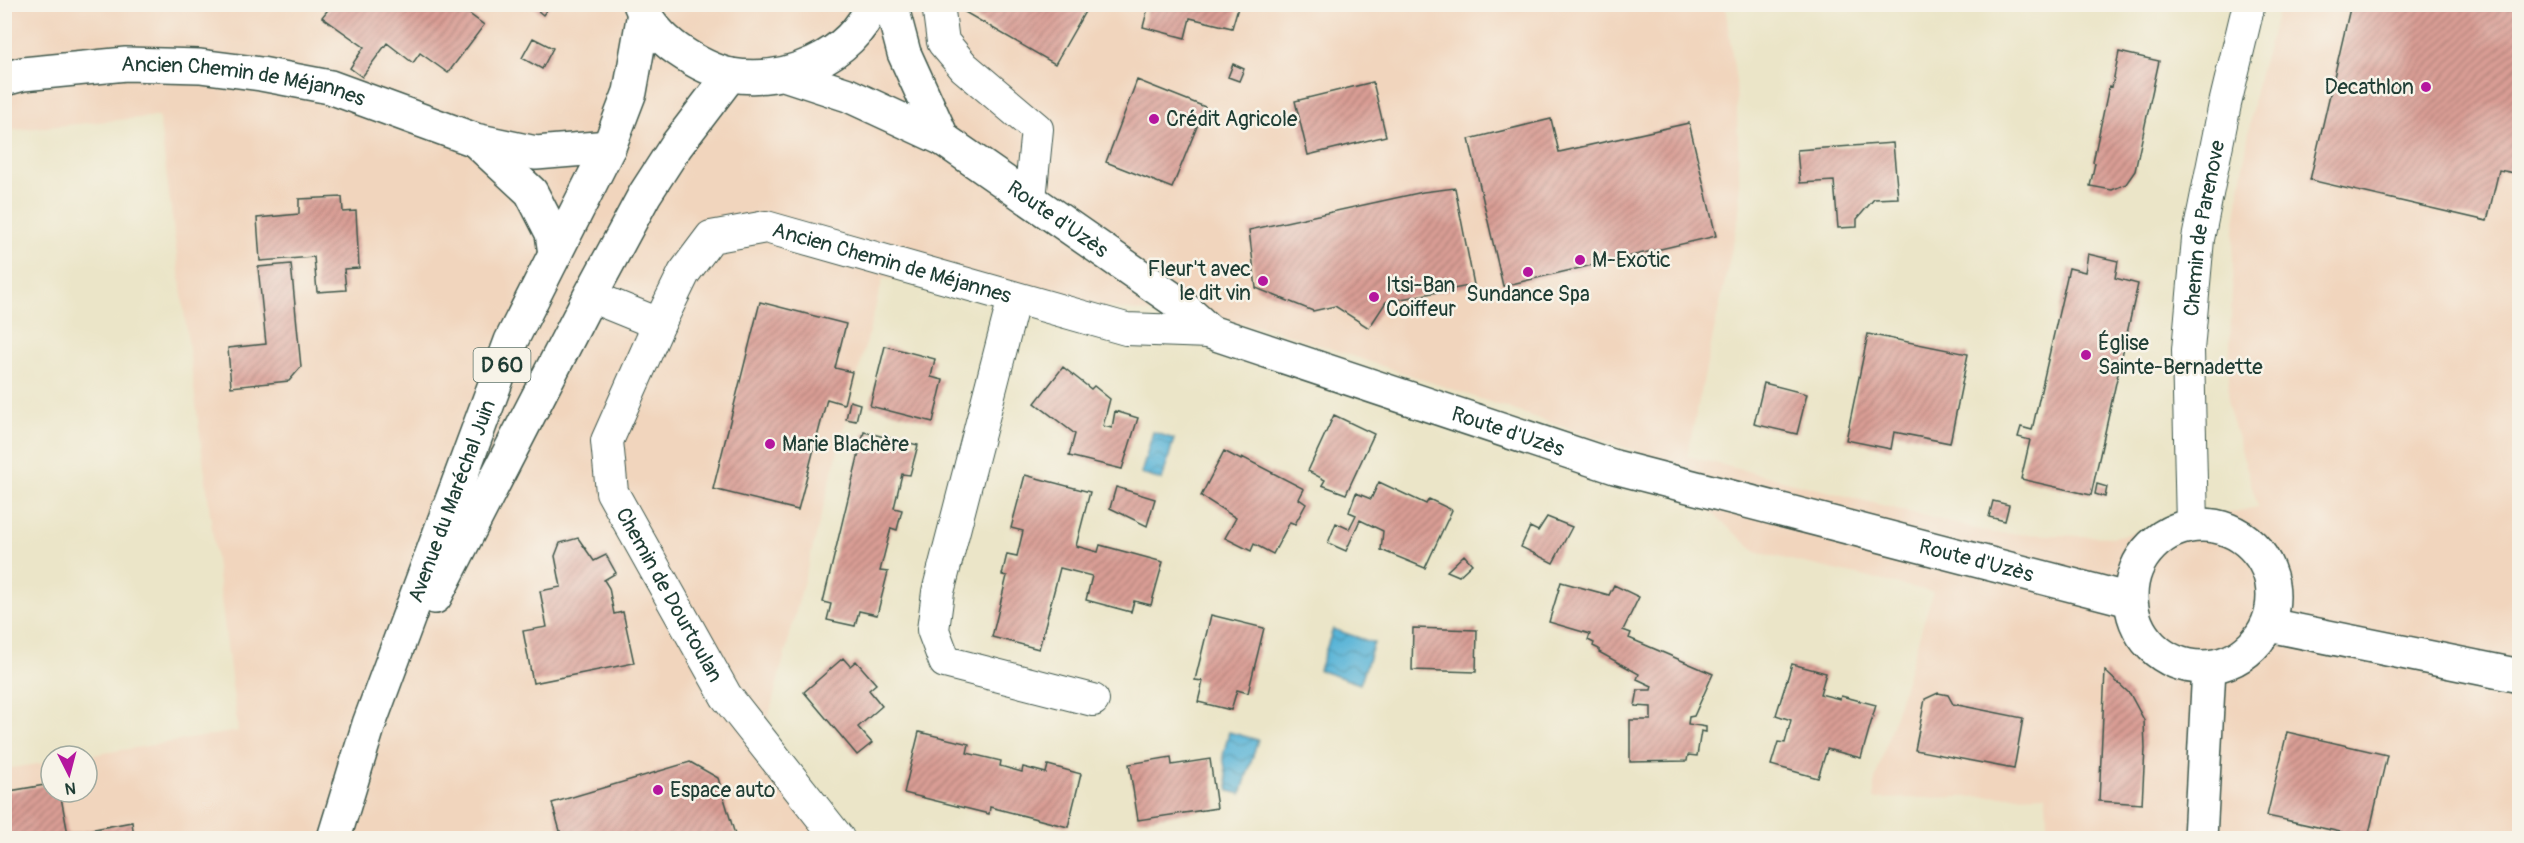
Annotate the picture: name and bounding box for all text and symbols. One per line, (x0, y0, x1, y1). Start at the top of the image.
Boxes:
street label: Ancien Chemin de Méjannes (121, 50, 370, 112)
place label: Decathlon (2324, 74, 2414, 101)
marker: Decathlon (2419, 80, 2433, 94)
place label: Crédit Agricole (1166, 106, 1298, 133)
marker: Crédit Agricole (1147, 112, 1161, 126)
street label: Chemin de Parenove (2178, 137, 2231, 317)
street label: Route d'Uzès (1002, 174, 1114, 264)
street label: Ancien Chemin de Méjannes (769, 216, 1015, 310)
place label: M-Exotic (1592, 247, 1671, 274)
marker: M-Exotic (1573, 253, 1587, 267)
place label: Fleur't avec le dit vin (1148, 256, 1251, 307)
marker: Sundance Spa (1521, 265, 1535, 279)
place label: Itsi-Ban Coiffeur (1386, 272, 1457, 323)
marker: Fleur't avec le dit vin (1256, 274, 1270, 288)
place label: Sundance Spa (1466, 281, 1590, 308)
marker: Itsi-Ban Coiffeur (1367, 290, 1381, 304)
place label: Église Sainte-Bernadette (2098, 330, 2263, 381)
road number: D 60 (474, 348, 530, 382)
marker: Église Sainte-Bernadette (2079, 348, 2093, 362)
street label: Avenue du Maréchal Juin (402, 396, 502, 606)
street label: Route d'Uzès (1448, 400, 1569, 463)
place label: Marie Blachère (782, 431, 909, 458)
marker: Marie Blachère (763, 437, 777, 451)
street label: Chemin de Dourtoulan (610, 503, 729, 687)
street label: Route d'Uzès (1916, 533, 2037, 588)
north arrow (39, 744, 99, 804)
text: N (64, 777, 77, 798)
place label: Espace auto (670, 777, 775, 804)
marker: Espace auto (651, 783, 665, 797)

